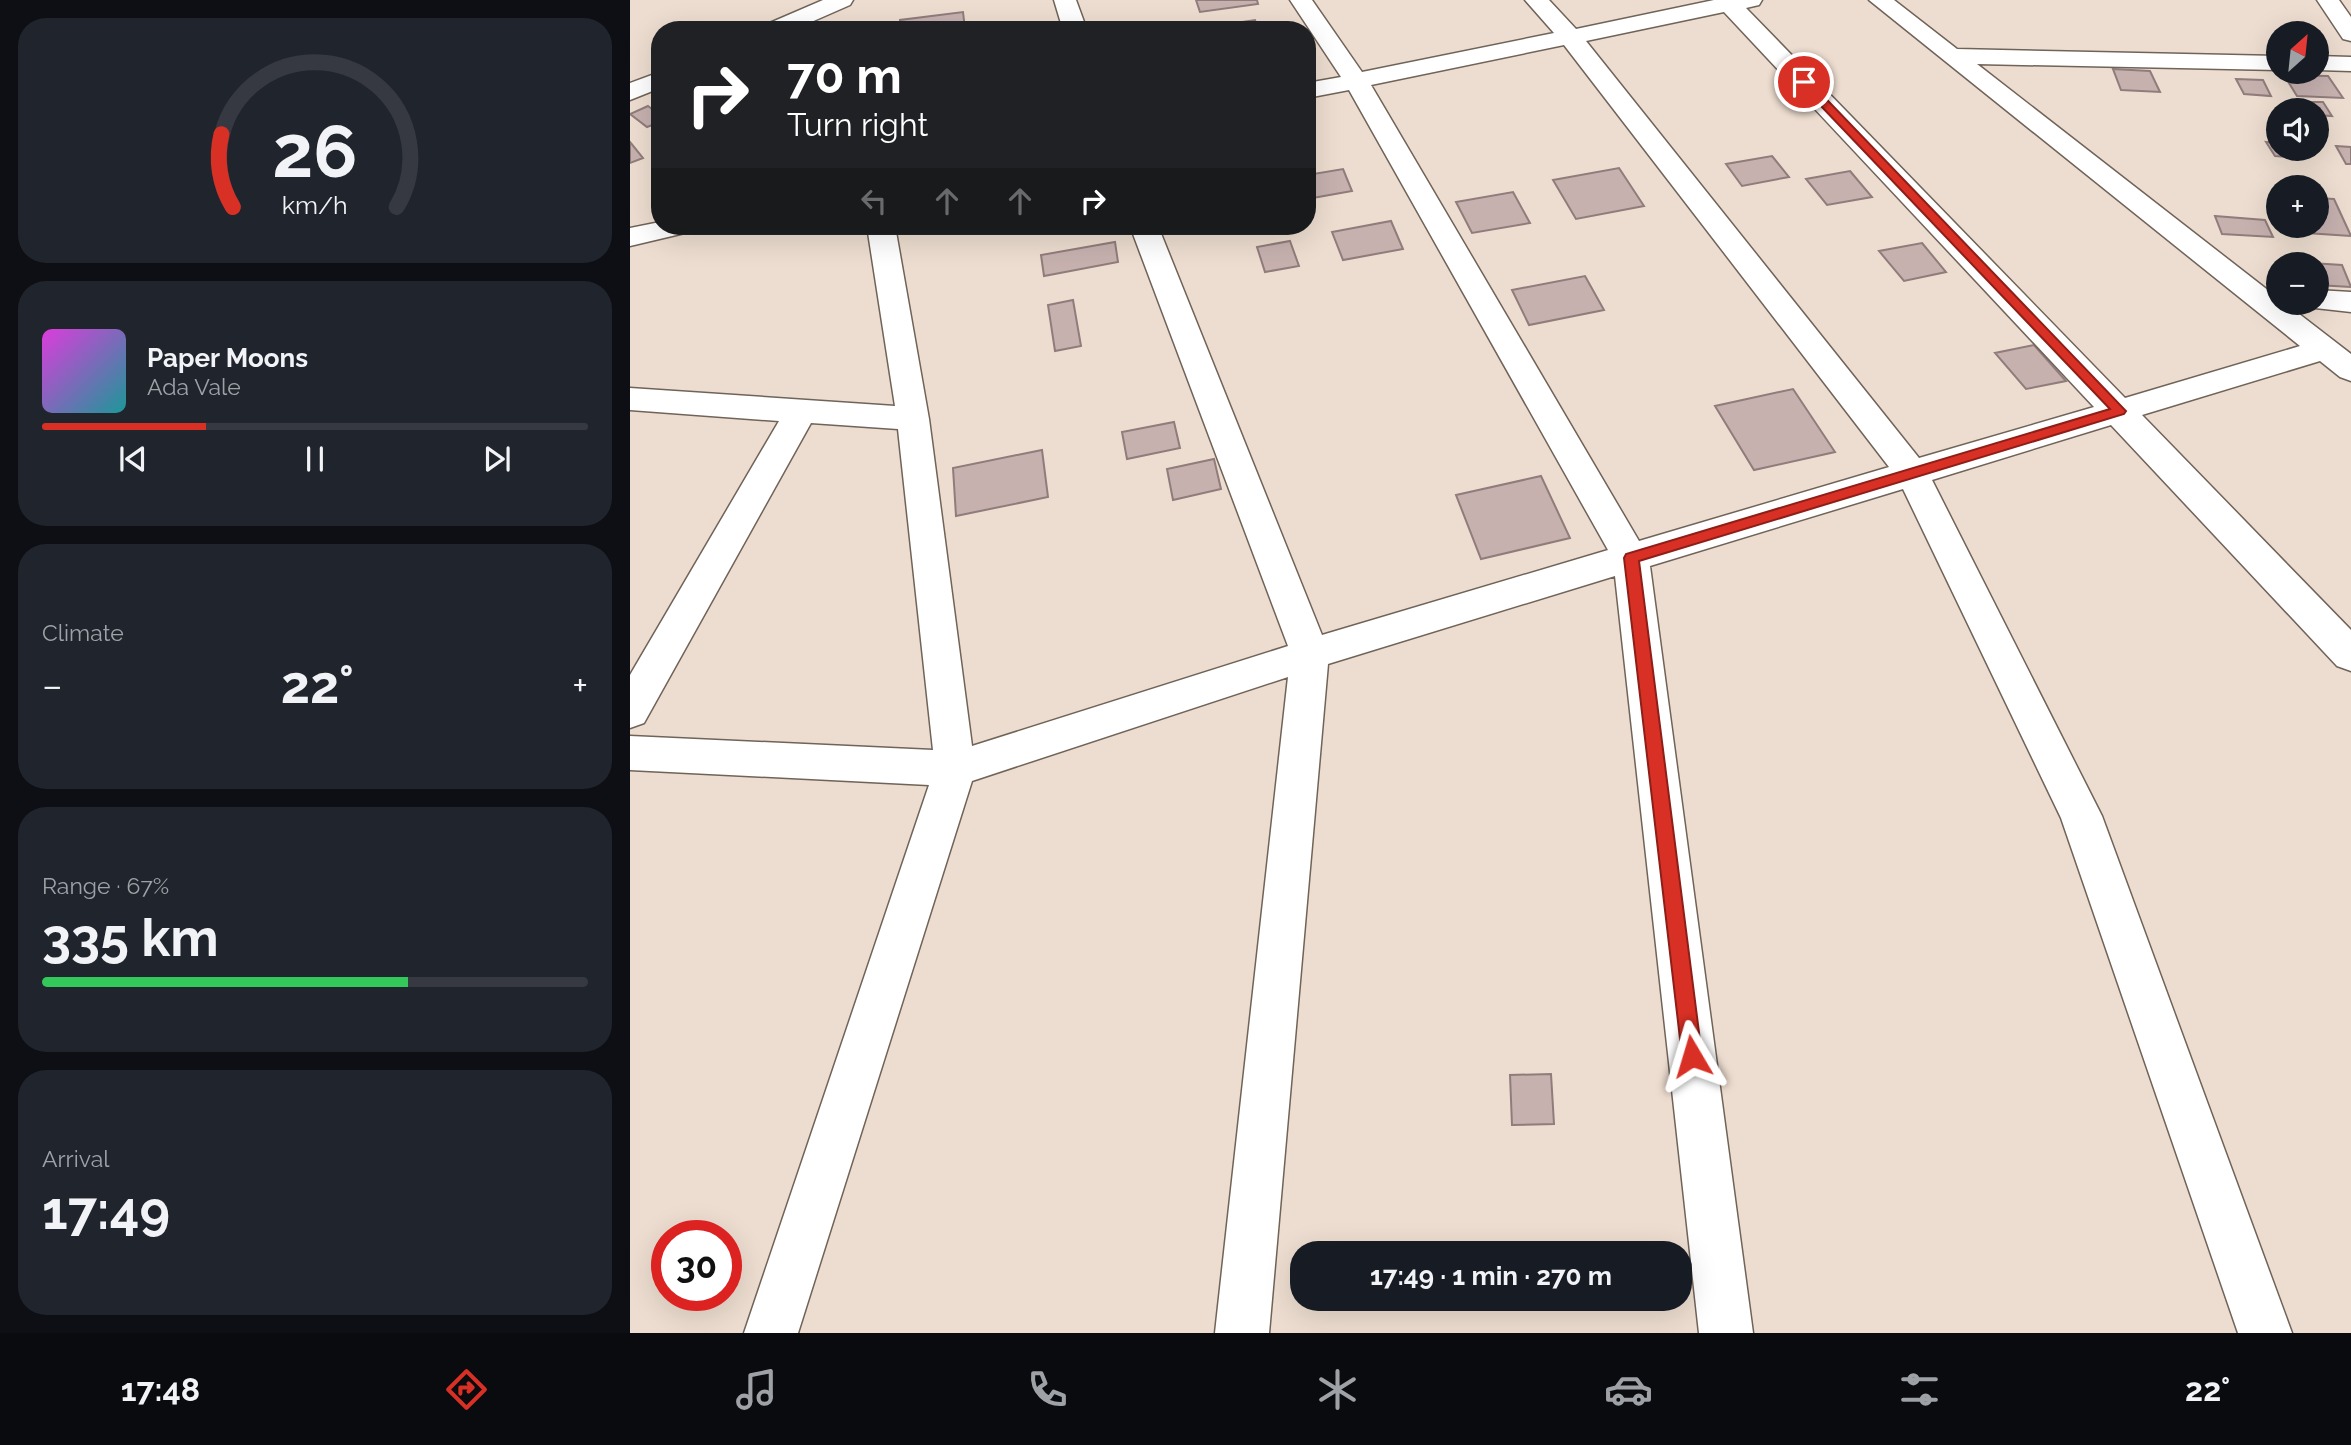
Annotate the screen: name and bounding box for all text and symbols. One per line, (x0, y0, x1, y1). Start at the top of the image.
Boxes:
north arrow (2266, 21, 2329, 84)
map controls (2266, 21, 2329, 315)
text: 70 m (787, 47, 902, 104)
icon: right (672, 49, 763, 140)
pin (1774, 52, 1834, 112)
icon: arrive (1785, 63, 1823, 101)
button: sound (2266, 98, 2329, 161)
text: Turn right (787, 106, 928, 143)
text: 26 (272, 109, 358, 194)
button: + (2266, 175, 2329, 238)
icon: left (855, 182, 893, 220)
icon: ahead (928, 182, 966, 220)
icon: ahead (1001, 182, 1039, 220)
icon: right (1074, 182, 1112, 220)
text: km/h (282, 189, 348, 219)
button: − (2266, 252, 2329, 315)
text: Paper Moons (147, 343, 308, 373)
text: Ada Vale (147, 373, 241, 400)
icon: previous (114, 440, 152, 478)
icon: pause (296, 440, 334, 478)
icon: next (478, 440, 516, 478)
text: Climate (42, 619, 124, 646)
text: 22° (281, 654, 354, 715)
text: − (42, 663, 62, 708)
text: + (572, 663, 588, 708)
text: Range · 67% (42, 872, 169, 899)
text: 335 km (42, 907, 219, 968)
position arrow (1655, 1019, 1729, 1093)
text: Arrival (42, 1145, 109, 1172)
text: 17:49 (42, 1180, 170, 1241)
speed limit sign: 30 (651, 1220, 742, 1311)
text: 17:49 · 1 min · 270 m (1370, 1261, 1612, 1291)
icon: directions (442, 1365, 491, 1414)
icon: music (732, 1365, 781, 1414)
icon: phone (1023, 1365, 1072, 1414)
icon: climate (1313, 1365, 1362, 1414)
icon: car (1604, 1365, 1653, 1414)
icon: filters (1895, 1365, 1944, 1414)
text: 17:48 (121, 1371, 200, 1408)
text: 22° (2185, 1371, 2230, 1408)

